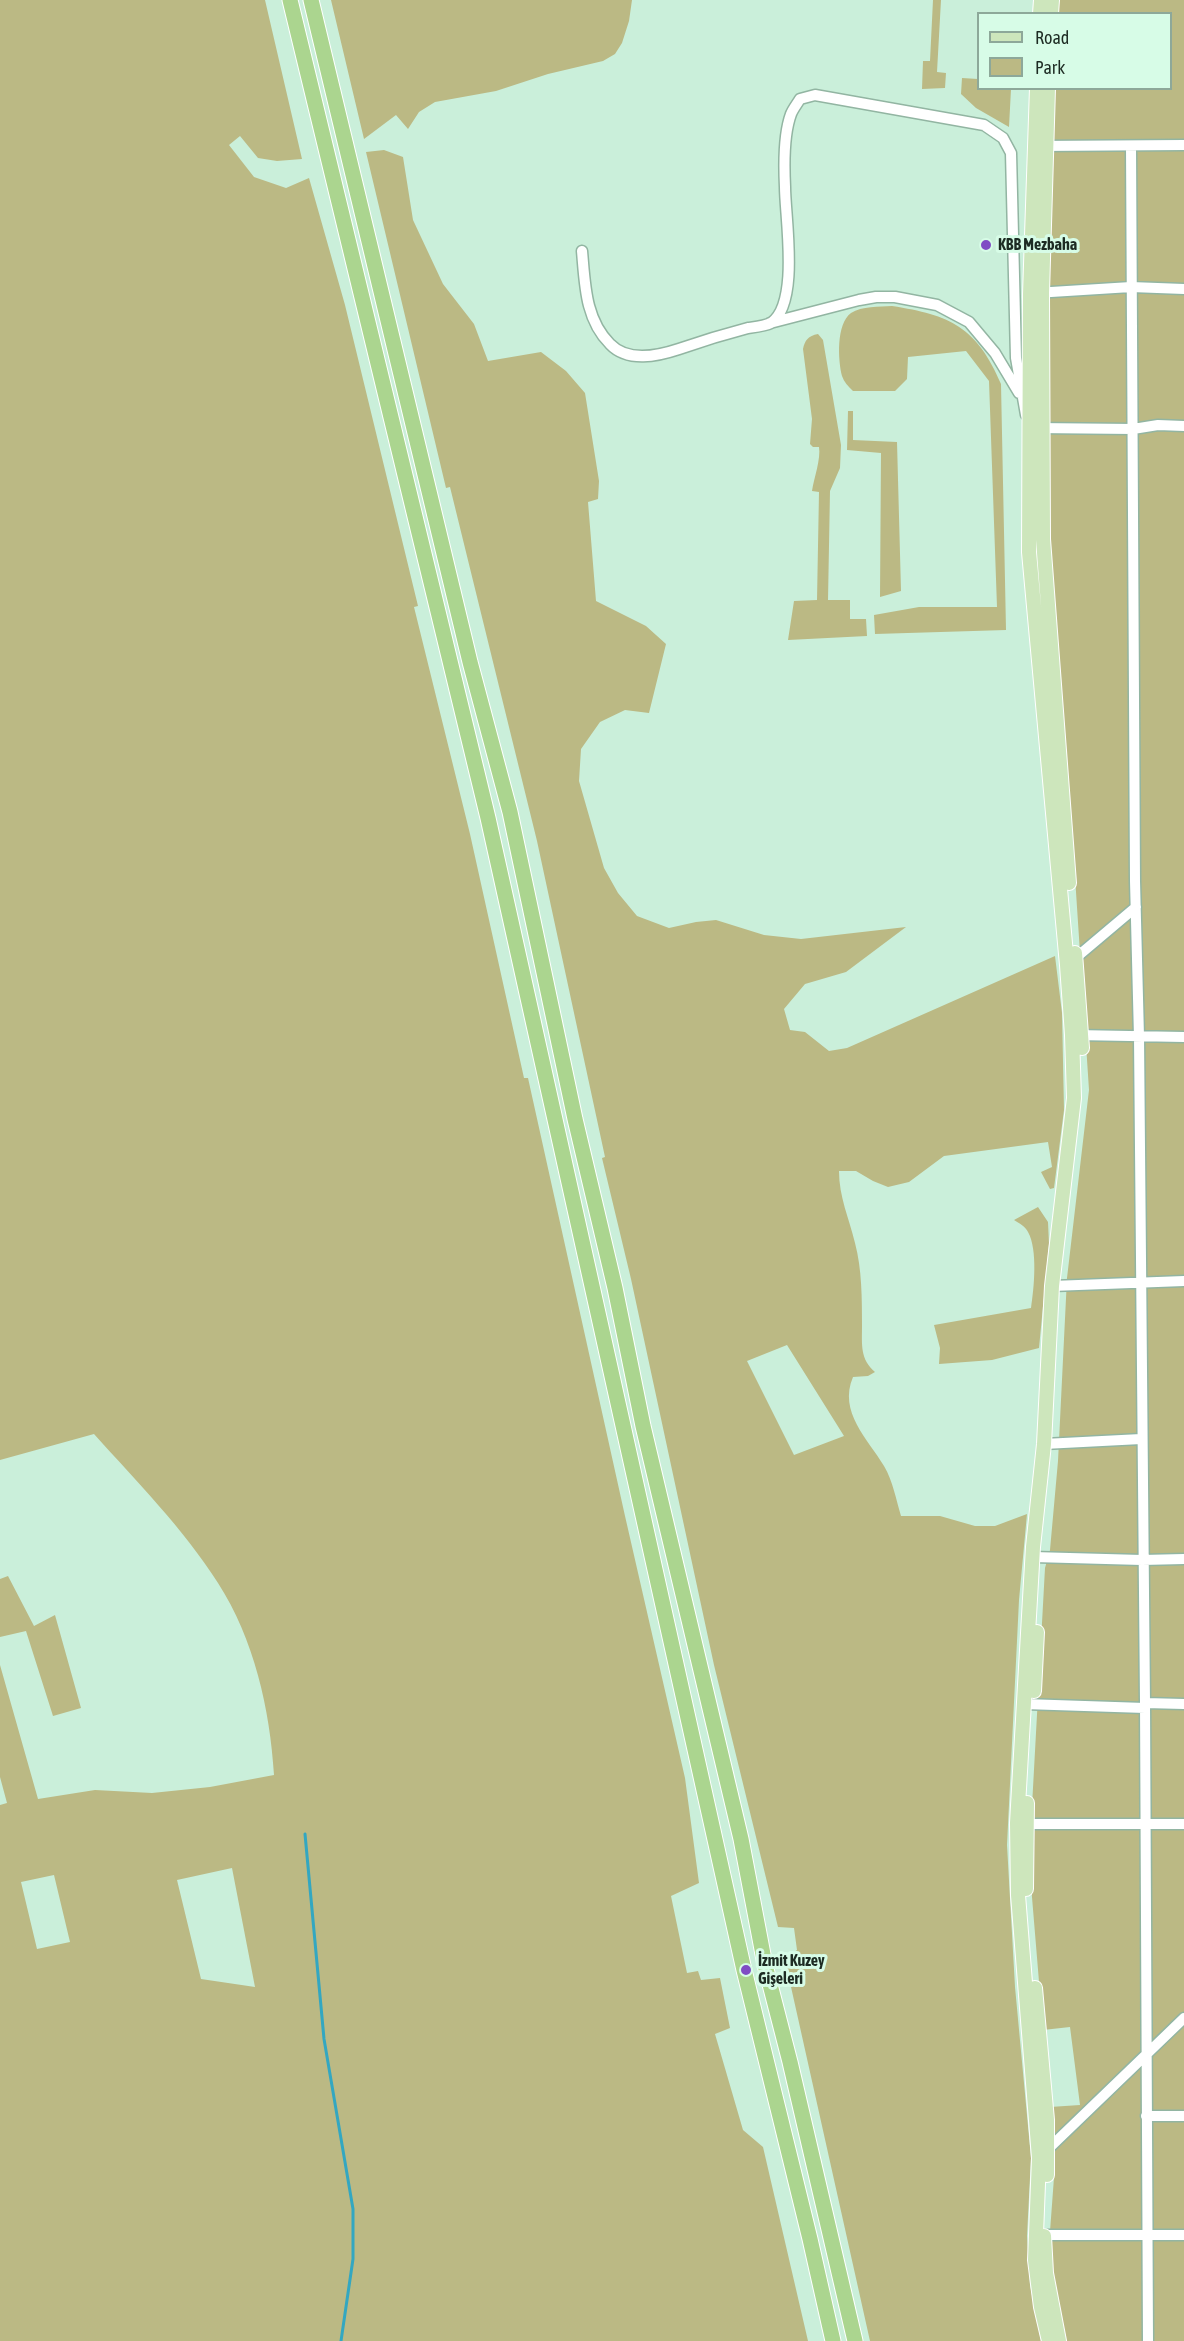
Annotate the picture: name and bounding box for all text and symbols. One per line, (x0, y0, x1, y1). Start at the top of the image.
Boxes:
legend (977, 12, 1172, 90)
text: Road (1035, 27, 1069, 48)
text: Park (1035, 57, 1065, 78)
place label: KBB Mezbaha (998, 235, 1077, 255)
marker: KBB Mezbaha (979, 238, 993, 252)
place label: İzmit Kuzey Gişeleri (758, 1951, 825, 1989)
marker: İzmit Kuzey Gişeleri (739, 1963, 753, 1977)

